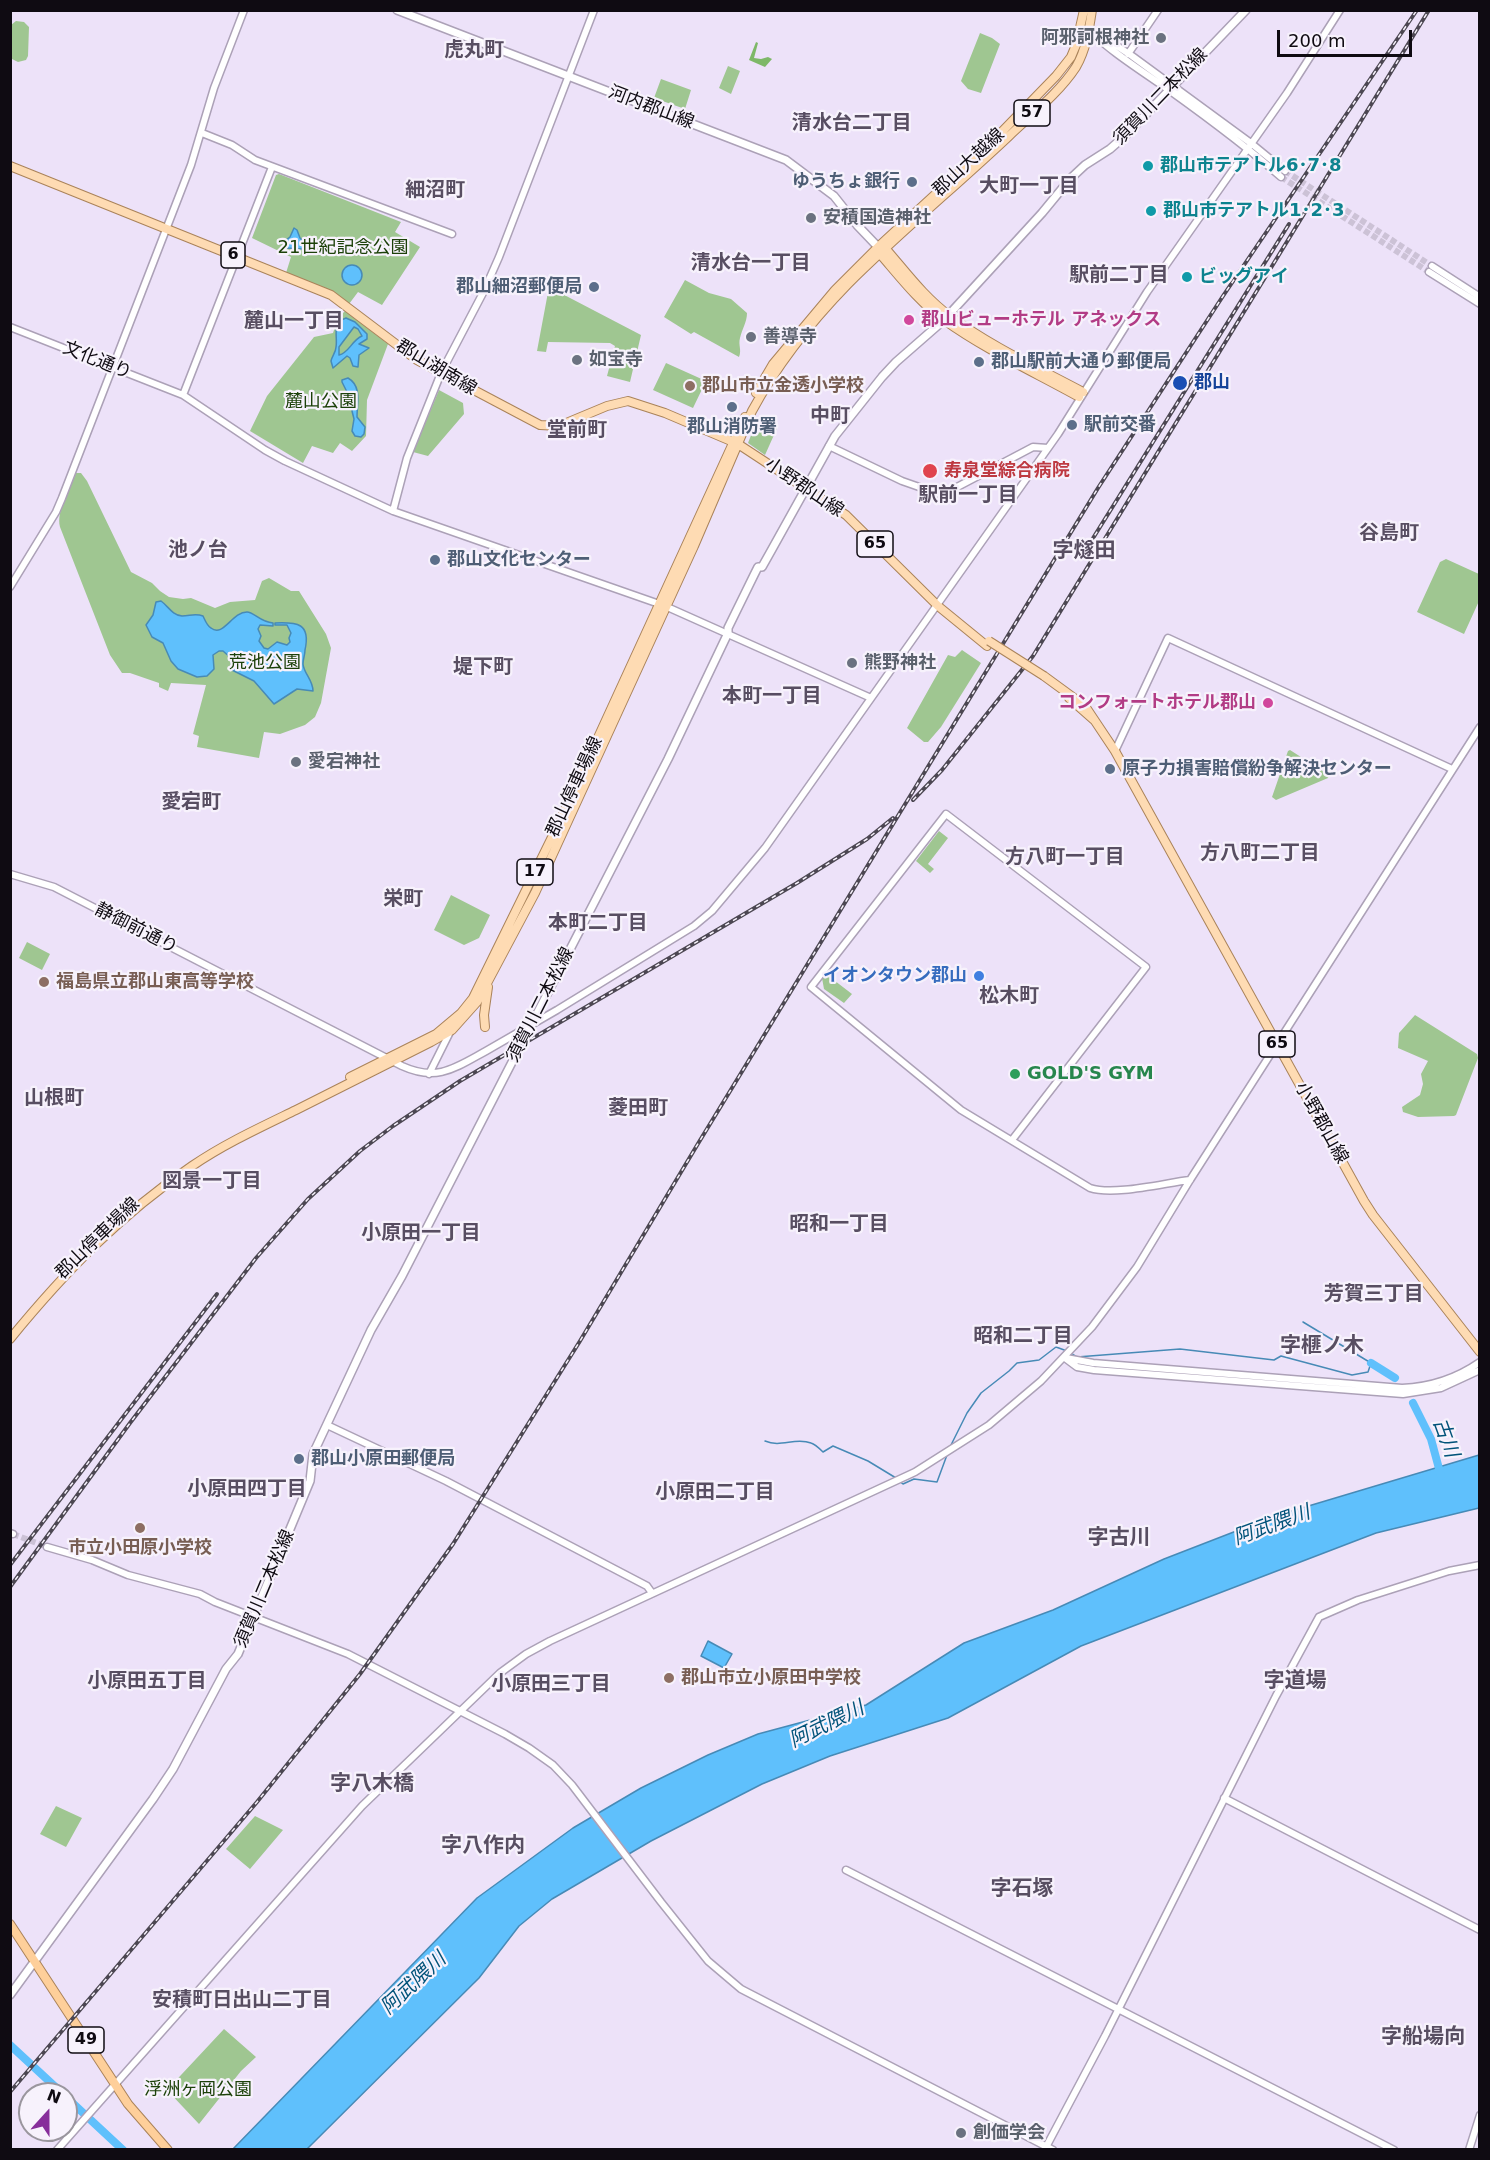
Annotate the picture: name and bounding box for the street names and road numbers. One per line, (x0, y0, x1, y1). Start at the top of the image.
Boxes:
street label: 須賀川二本松線 (1109, 44, 1213, 150)
street label: 河内郡山線 (605, 82, 697, 134)
road number: 57 (1014, 100, 1050, 126)
street label: 郡山大越線 (929, 124, 1009, 202)
road number: 6 (221, 242, 245, 268)
street label: 郡山湖南線 (392, 336, 480, 400)
street label: 文化通り (60, 338, 134, 384)
street label: 小野郡山線 (761, 454, 847, 522)
road number: 65 (857, 531, 893, 557)
street label: 郡山停車場線 (542, 733, 608, 841)
road number: 17 (517, 859, 553, 885)
street label: 静御前通り (91, 899, 181, 959)
street label: 須賀川二本松線 (503, 944, 579, 1066)
road number: 65 (1259, 1031, 1295, 1057)
street label: 小野郡山線 (1290, 1078, 1352, 1168)
street label: 郡山停車場線 (52, 1194, 144, 1284)
street label: 須賀川二本松線 (230, 1527, 300, 1651)
road number: 49 (68, 2027, 104, 2053)

